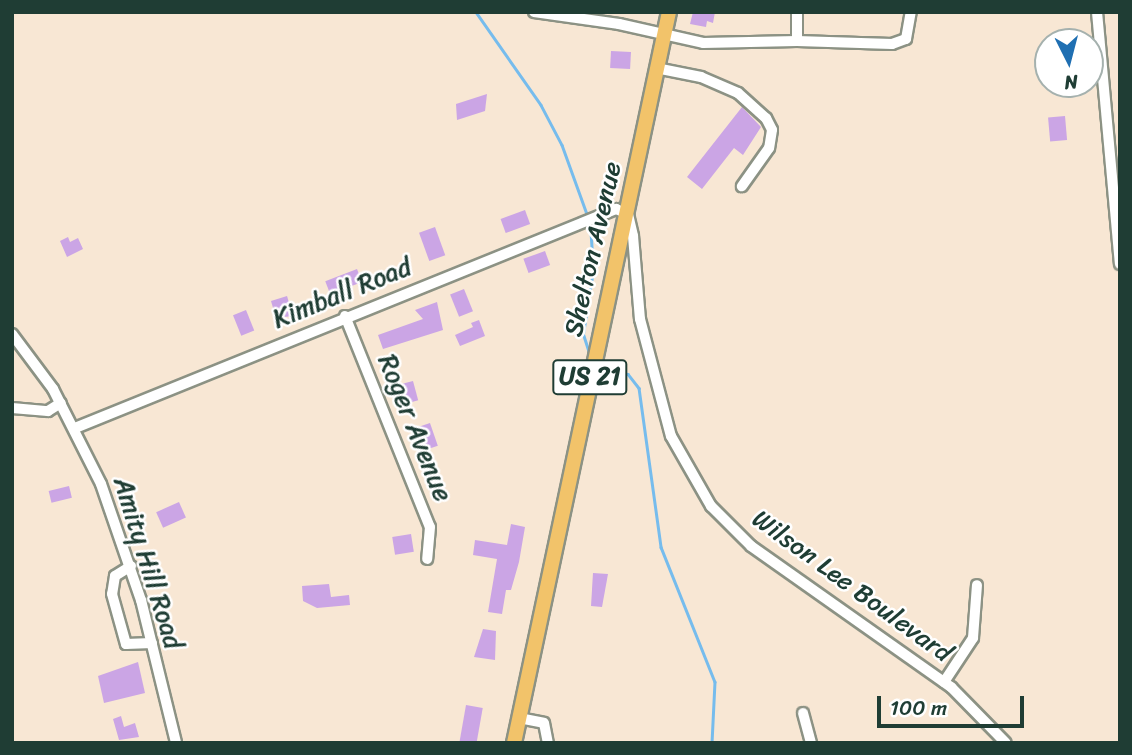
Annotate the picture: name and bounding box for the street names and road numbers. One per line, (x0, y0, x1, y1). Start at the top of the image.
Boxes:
street label: Shelton Avenue (558, 159, 628, 339)
street label: Kimball Road (268, 251, 416, 335)
street label: Roger Avenue (371, 350, 459, 506)
road number: US 21 (552, 356, 628, 398)
street label: Amity Hill Road (107, 473, 189, 653)
street label: Wilson Lee Boulevard (746, 503, 958, 669)

